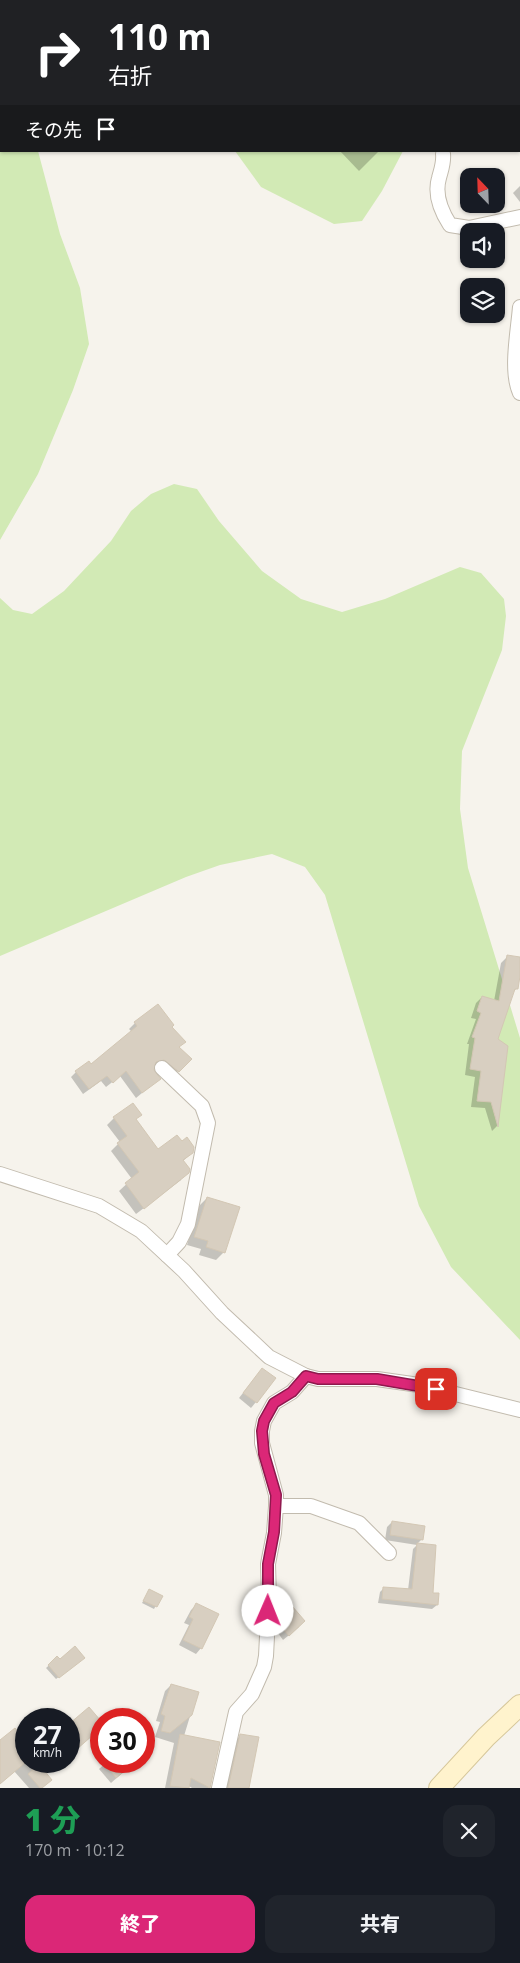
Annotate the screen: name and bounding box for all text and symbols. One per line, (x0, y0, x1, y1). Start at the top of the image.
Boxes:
text: 110 m (108, 13, 212, 60)
icon: right (25, 20, 90, 85)
text: 右折 (108, 60, 152, 90)
icon: arrive (92, 115, 120, 143)
text: その先 (25, 117, 82, 143)
north arrow (460, 168, 505, 212)
map controls (460, 168, 505, 323)
button: sound (460, 223, 505, 268)
button: layers (460, 278, 505, 323)
pin (415, 1368, 457, 1410)
icon: arrive (422, 1375, 450, 1403)
position arrow (241, 1584, 293, 1636)
speed limit sign: 30 (90, 1708, 155, 1773)
text: 27 (33, 1717, 62, 1751)
text: km/h (33, 1744, 62, 1761)
text: 1 分 (25, 1799, 80, 1840)
button: close (443, 1805, 495, 1857)
text: 170 m · 10:12 (25, 1839, 125, 1861)
button: 終了 (25, 1895, 255, 1953)
button: 共有 (265, 1895, 495, 1953)

